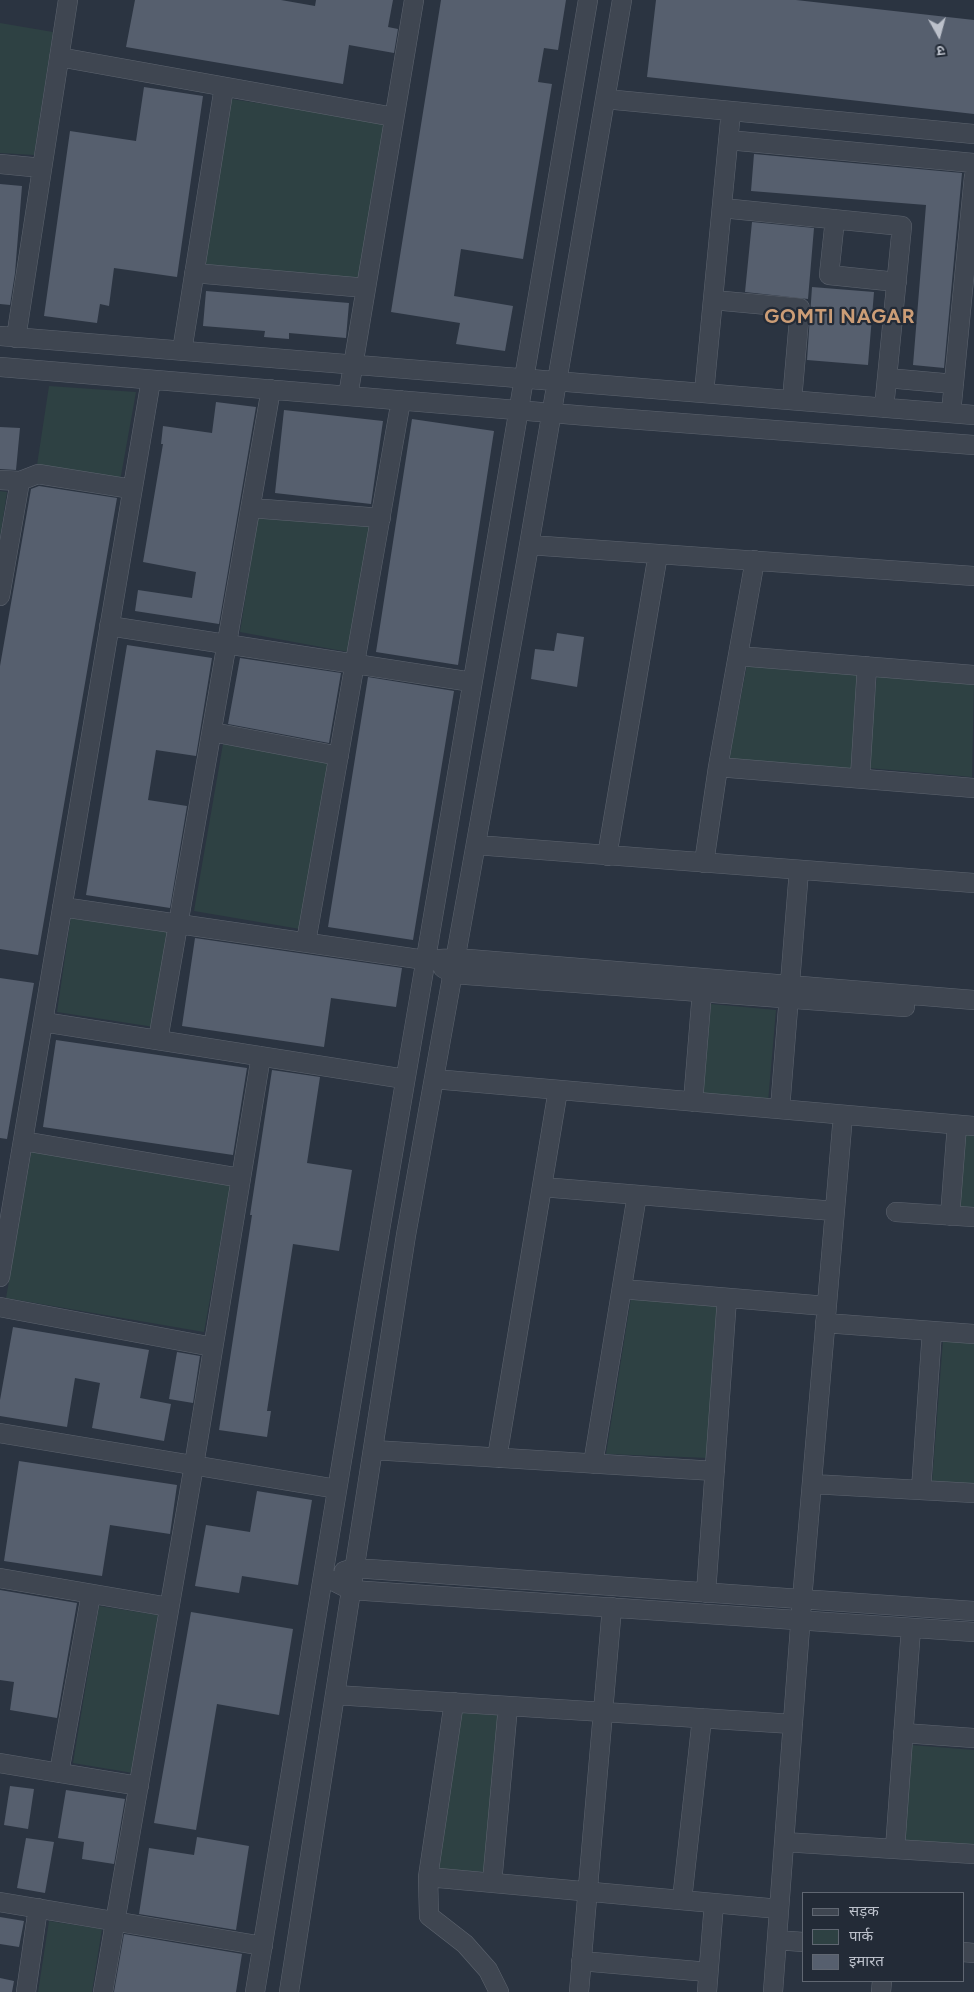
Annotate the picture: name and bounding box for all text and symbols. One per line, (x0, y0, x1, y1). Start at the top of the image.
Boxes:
north arrow (914, 10, 964, 60)
text: उ (936, 41, 946, 59)
district label: GOMTI NAGAR (763, 305, 917, 329)
legend (802, 1892, 964, 1982)
text: सड़क (849, 1902, 879, 1920)
text: पार्क (849, 1927, 873, 1945)
text: इमारत (849, 1952, 884, 1970)

